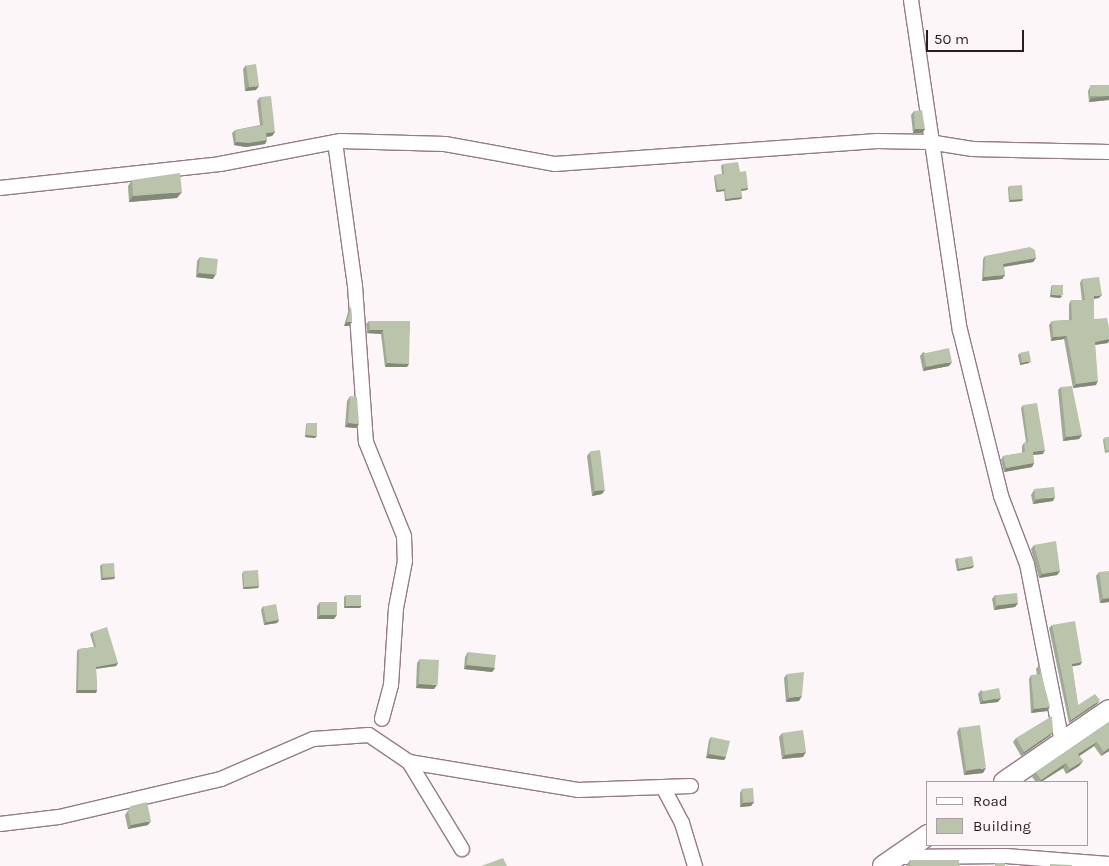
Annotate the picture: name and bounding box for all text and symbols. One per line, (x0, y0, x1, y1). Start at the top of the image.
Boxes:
scale bar (929, 20, 1026, 52)
text: 50 m (934, 30, 969, 48)
legend (926, 781, 1089, 846)
text: Road (973, 792, 1008, 810)
text: Building (973, 817, 1031, 835)

